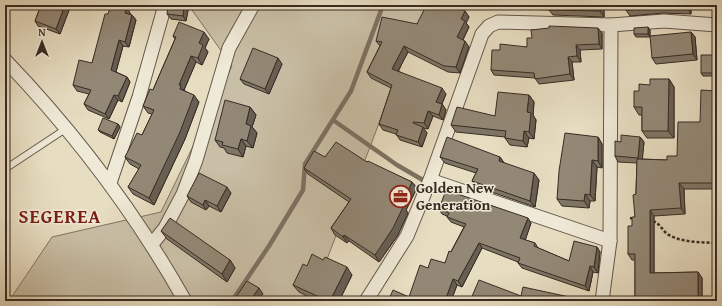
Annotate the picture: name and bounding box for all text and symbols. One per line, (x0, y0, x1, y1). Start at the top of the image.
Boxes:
north arrow (22, 22, 62, 62)
text: N (38, 24, 46, 40)
place label: Golden New Generation (416, 177, 494, 215)
office icon: Golden New Generation (388, 184, 414, 210)
district label: SEGEREA (19, 202, 101, 230)

